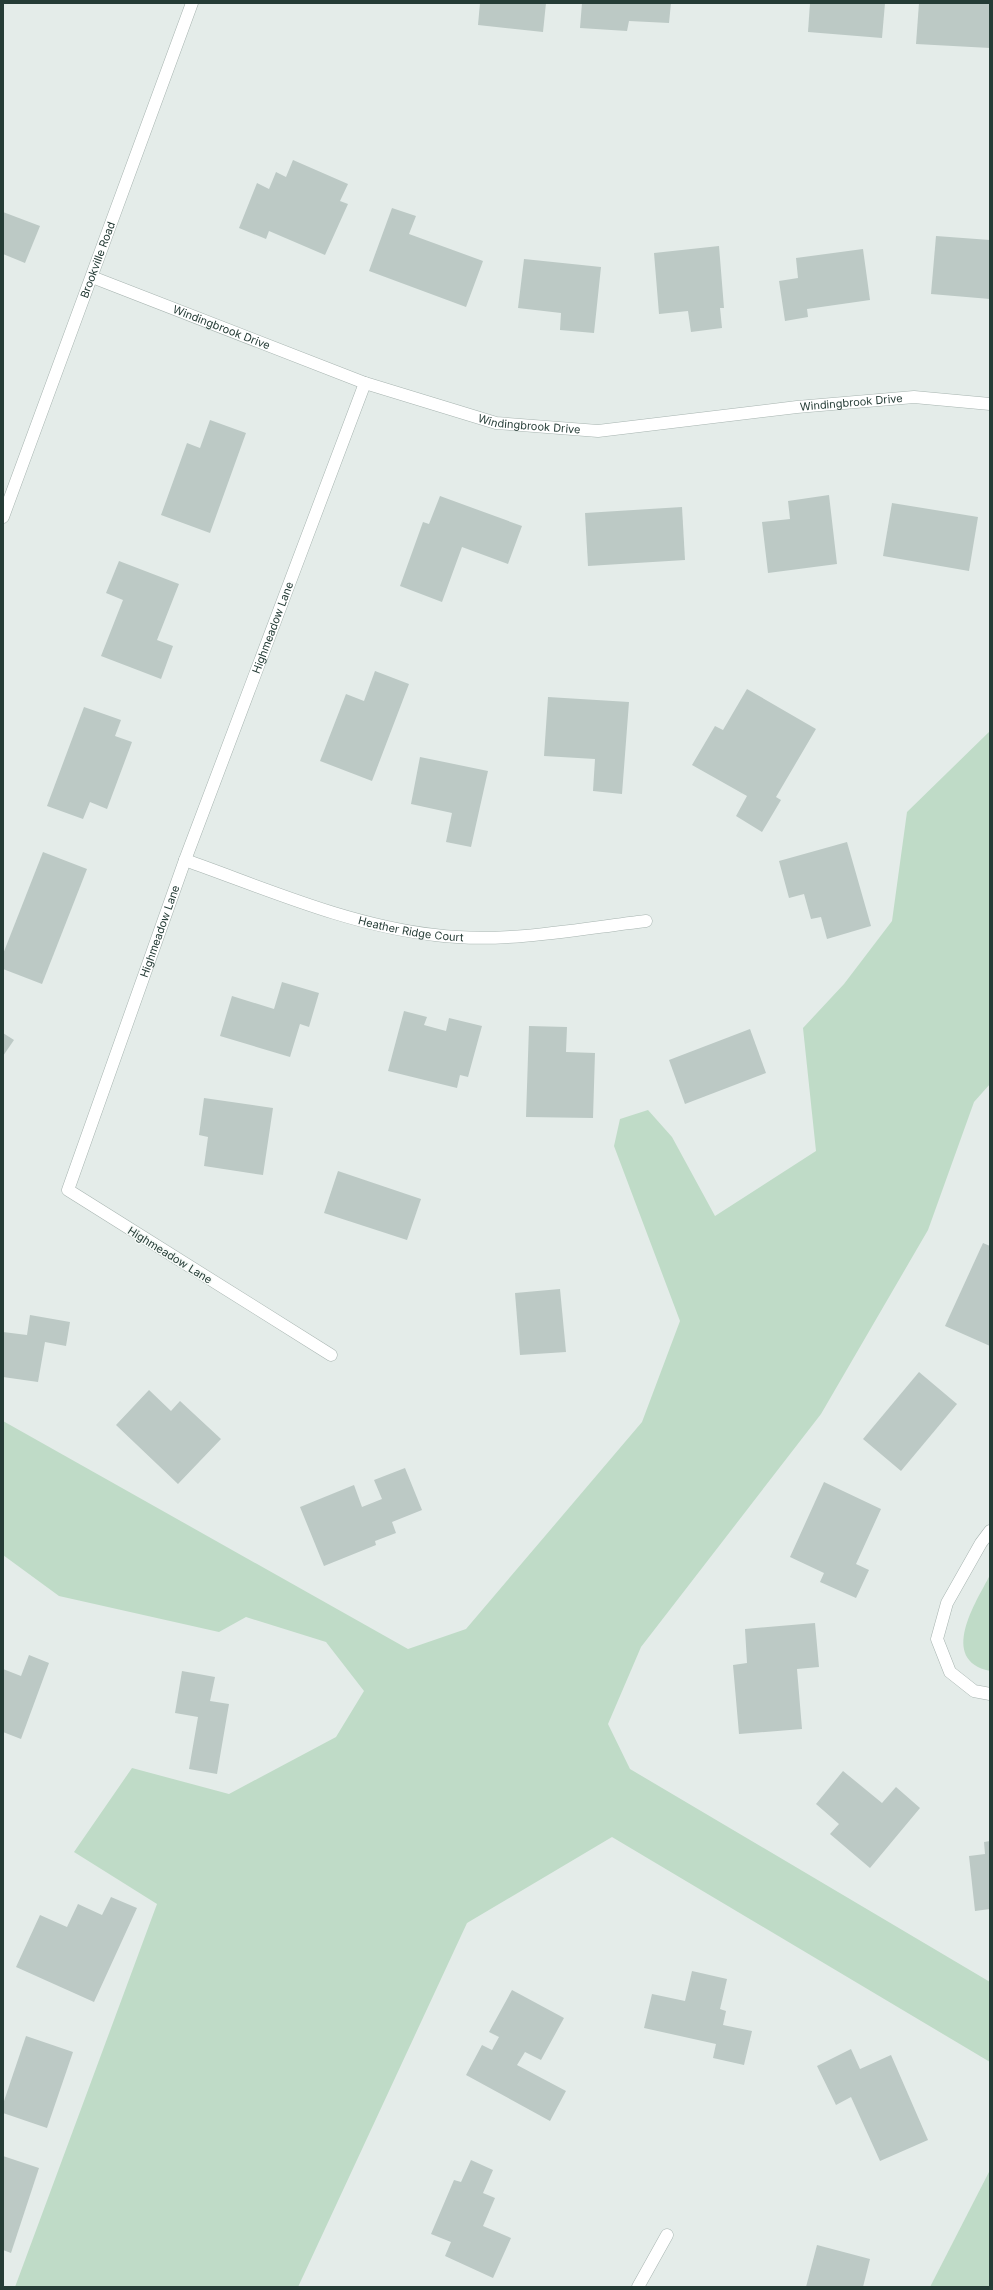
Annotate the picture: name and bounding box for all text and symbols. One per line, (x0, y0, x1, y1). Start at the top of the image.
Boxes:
street label: Brookville Road (77, 220, 118, 300)
street label: Windingbrook Drive (171, 302, 272, 352)
street label: Windingbrook Drive (799, 391, 903, 414)
street label: Windingbrook Drive (476, 411, 581, 437)
street label: Highmeadow Lane (249, 580, 296, 675)
street label: Highmeadow Lane (137, 883, 183, 979)
street label: Heather Ridge Court (357, 913, 464, 944)
street label: Highmeadow Lane (125, 1223, 215, 1287)

